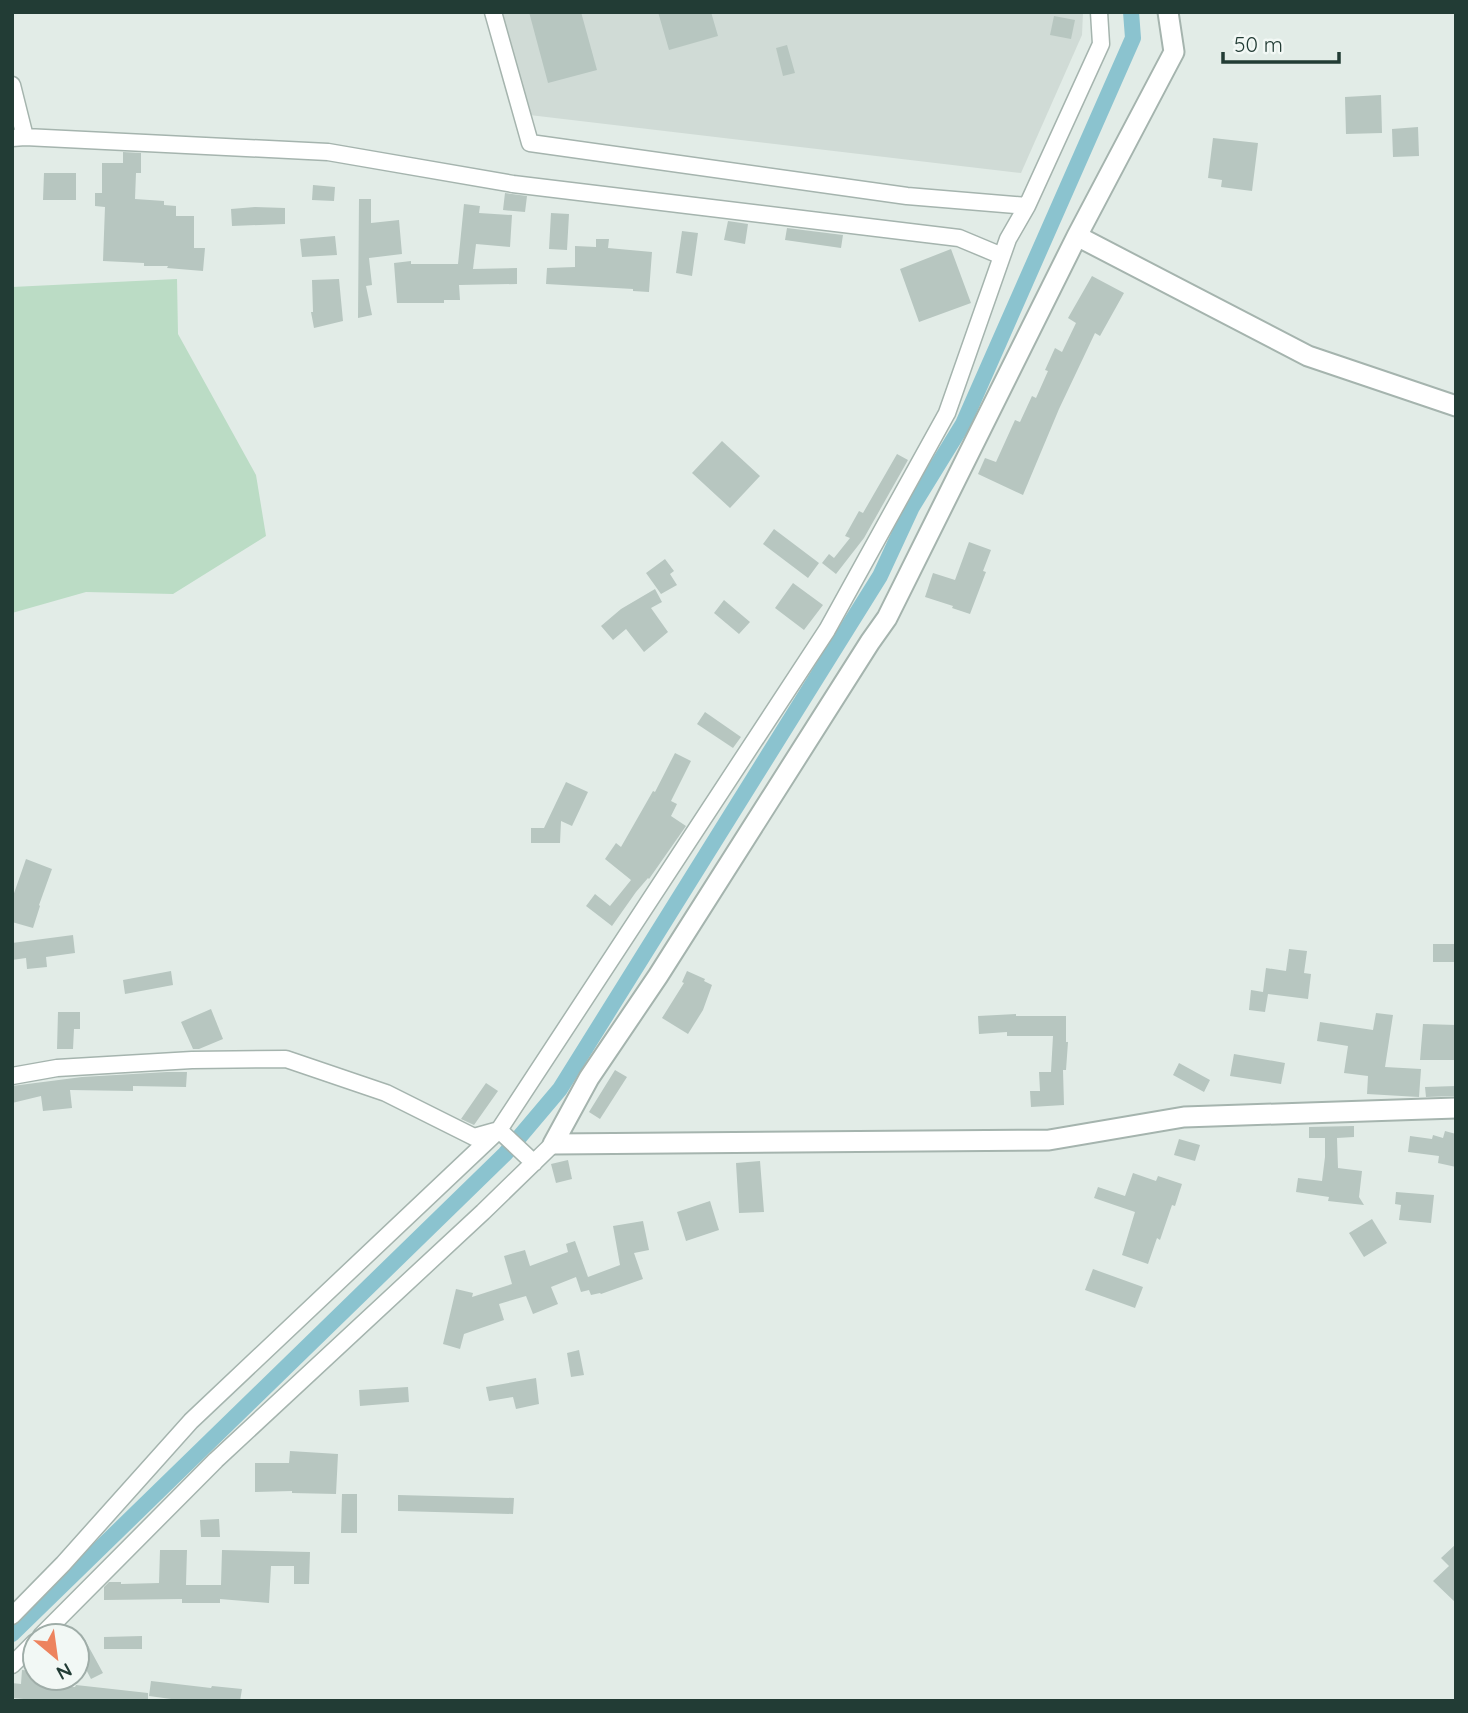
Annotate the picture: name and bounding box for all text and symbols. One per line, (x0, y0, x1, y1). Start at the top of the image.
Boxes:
scale bar (1223, 21, 1338, 65)
text: 50 m (1234, 31, 1283, 57)
north arrow (21, 1622, 91, 1692)
text: N (52, 1658, 76, 1686)

